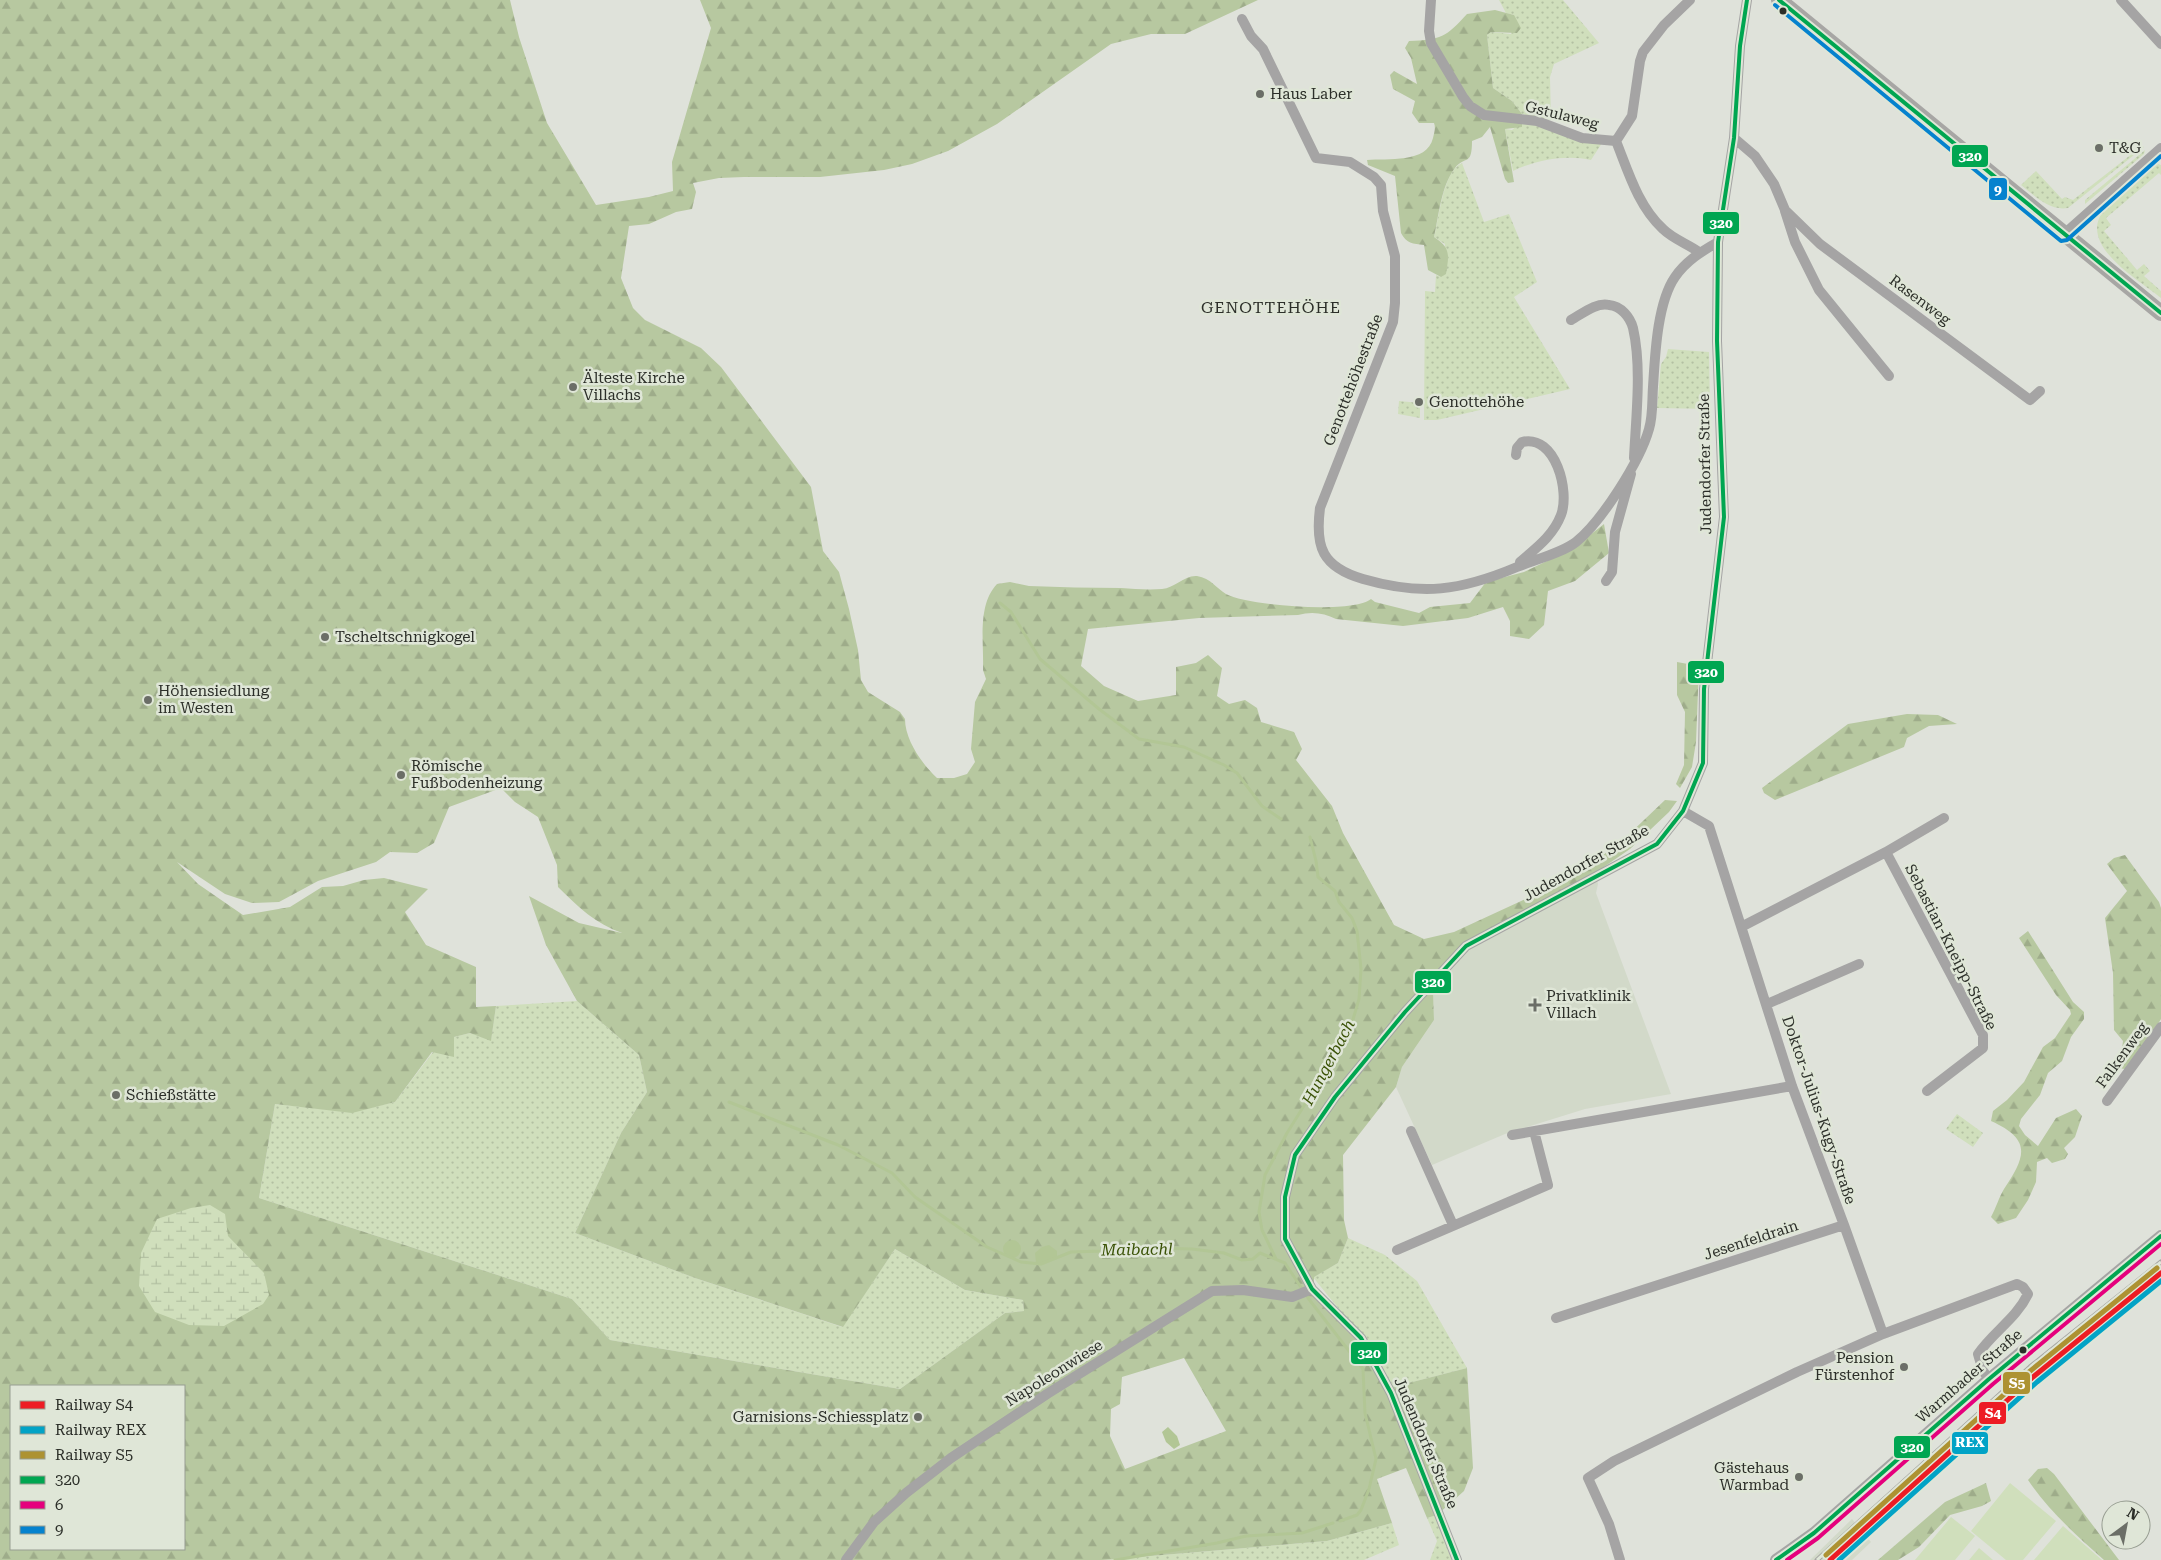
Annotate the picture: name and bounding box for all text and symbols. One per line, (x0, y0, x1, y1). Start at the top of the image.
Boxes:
unlabelled marker (1778, 6, 1788, 16)
place label: Haus Laber (1270, 85, 1352, 103)
marker: Haus Laber (1254, 88, 1266, 100)
street label: Gstulaweg (1523, 97, 1601, 133)
place label: T&G (2109, 139, 2142, 157)
marker: T&G (2093, 142, 2105, 154)
line badge: 320 (1951, 144, 1989, 168)
text: 320 (1958, 148, 1982, 164)
line badge: 9 (1988, 177, 2008, 201)
text: 9 (1994, 181, 2002, 197)
line badge: 320 (1702, 211, 1740, 235)
text: 320 (1709, 215, 1733, 231)
street label: Rasenweg (1886, 271, 1955, 329)
district label: GENOTTEHÖHE (1201, 298, 1341, 317)
street label: Genottehöhestraße (1320, 312, 1386, 448)
place label: Älteste Kirche Villachs (583, 369, 685, 404)
marker: Älteste Kirche Villachs (567, 381, 579, 393)
place label: Genottehöhe (1429, 393, 1524, 411)
street label: Judendorfer Straße (1695, 393, 1715, 535)
marker: Genottehöhe (1413, 396, 1425, 408)
place label: Tscheltschnigkogel (335, 628, 475, 646)
marker: Tscheltschnigkogel (319, 631, 331, 643)
line badge: 320 (1687, 660, 1725, 684)
text: 320 (1694, 664, 1718, 680)
place label: Höhensiedlung im Westen (158, 682, 270, 717)
marker: Höhensiedlung im Westen (142, 694, 154, 706)
place label: Römische Fußbodenheizung (411, 757, 543, 792)
marker: Römische Fußbodenheizung (395, 769, 407, 781)
street label: Judendorfer Straße (1520, 821, 1652, 905)
street label: Sebastian-Kneipp-Straße (1901, 861, 2001, 1033)
line badge: 320 (1414, 970, 1452, 994)
text: 320 (1421, 974, 1445, 990)
place label: Privatklinik Villach (1546, 987, 1632, 1022)
marker: Privatklinik Villach (1528, 998, 1542, 1012)
street label: Doktor-Julius-Kugy-Straße (1778, 1013, 1860, 1207)
water label: Hungerbach (1298, 1016, 1359, 1109)
street label: Falkenweg (2092, 1018, 2152, 1091)
place label: Schießstätte (126, 1086, 216, 1104)
marker: Schießstätte (110, 1089, 122, 1101)
street label: Jesenfeldrain (1702, 1216, 1801, 1264)
water label: Maibachl (1100, 1239, 1173, 1260)
street label: Warmbader Straße (1912, 1325, 2026, 1427)
street label: Napoleonwiese (1002, 1336, 1106, 1410)
line badge: 320 (1350, 1341, 1388, 1365)
text: 320 (1357, 1345, 1381, 1361)
unlabelled marker (2018, 1345, 2028, 1355)
place label: Pension Fürstenhof (1815, 1349, 1895, 1384)
marker: Pension Fürstenhof (1898, 1361, 1910, 1373)
line badge: S5 (2002, 1371, 2031, 1395)
street label: Judendorfer Straße (1390, 1375, 1462, 1511)
text: S5 (2009, 1375, 2025, 1391)
legend (10, 1385, 185, 1550)
text: Railway S4 (55, 1396, 134, 1414)
line badge: S4 (1978, 1401, 2007, 1425)
text: S4 (1985, 1405, 2001, 1421)
place label: Garnisions-Schiessplatz (733, 1408, 908, 1426)
marker: Garnisions-Schiessplatz (912, 1411, 924, 1423)
text: Railway REX (55, 1421, 147, 1439)
line badge: REX (1951, 1431, 1989, 1455)
text: REX (1955, 1434, 1986, 1450)
line badge: 320 (1893, 1435, 1931, 1459)
text: 320 (1900, 1439, 1924, 1455)
text: Railway S5 (55, 1446, 133, 1464)
place label: Gästehaus Warmbad (1714, 1459, 1789, 1494)
text: 320 (55, 1471, 80, 1489)
marker: Gästehaus Warmbad (1793, 1471, 1805, 1483)
text: 6 (55, 1496, 63, 1514)
north arrow (2101, 1500, 2151, 1550)
text: N (2124, 1504, 2142, 1524)
text: 9 (55, 1521, 63, 1539)

